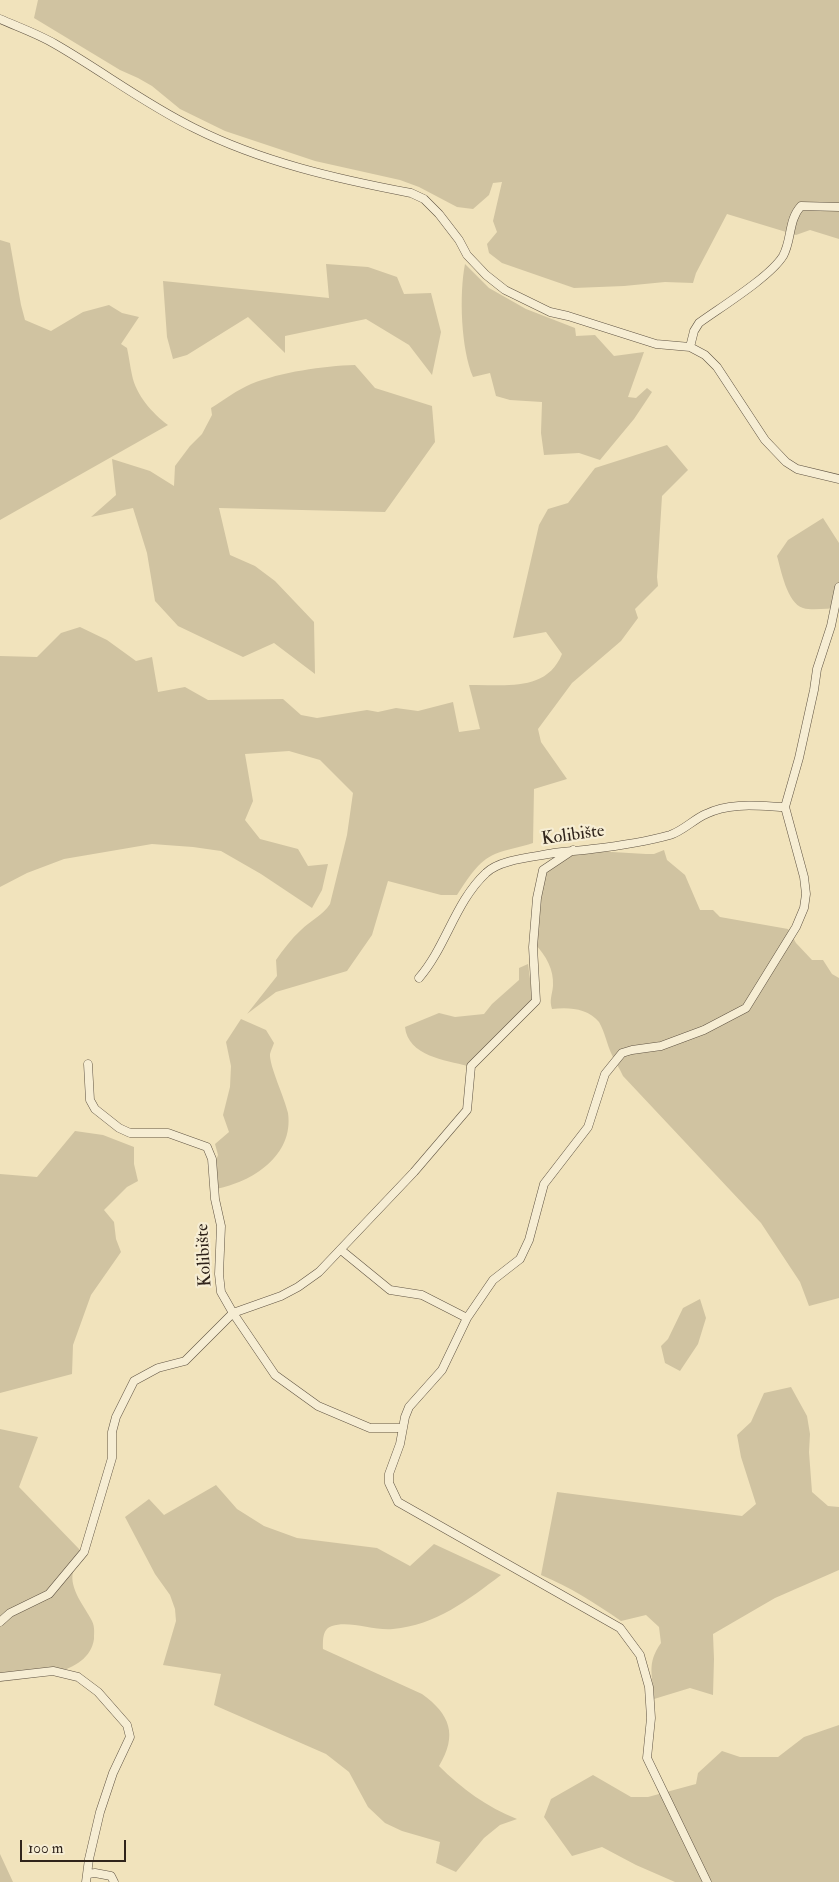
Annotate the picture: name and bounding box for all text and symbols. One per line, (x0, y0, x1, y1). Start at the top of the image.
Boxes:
street label: Kolibište (540, 821, 606, 851)
street label: Kolibište (193, 1223, 217, 1287)
scale bar (22, 1830, 129, 1862)
text: 100 m (28, 1839, 63, 1858)

